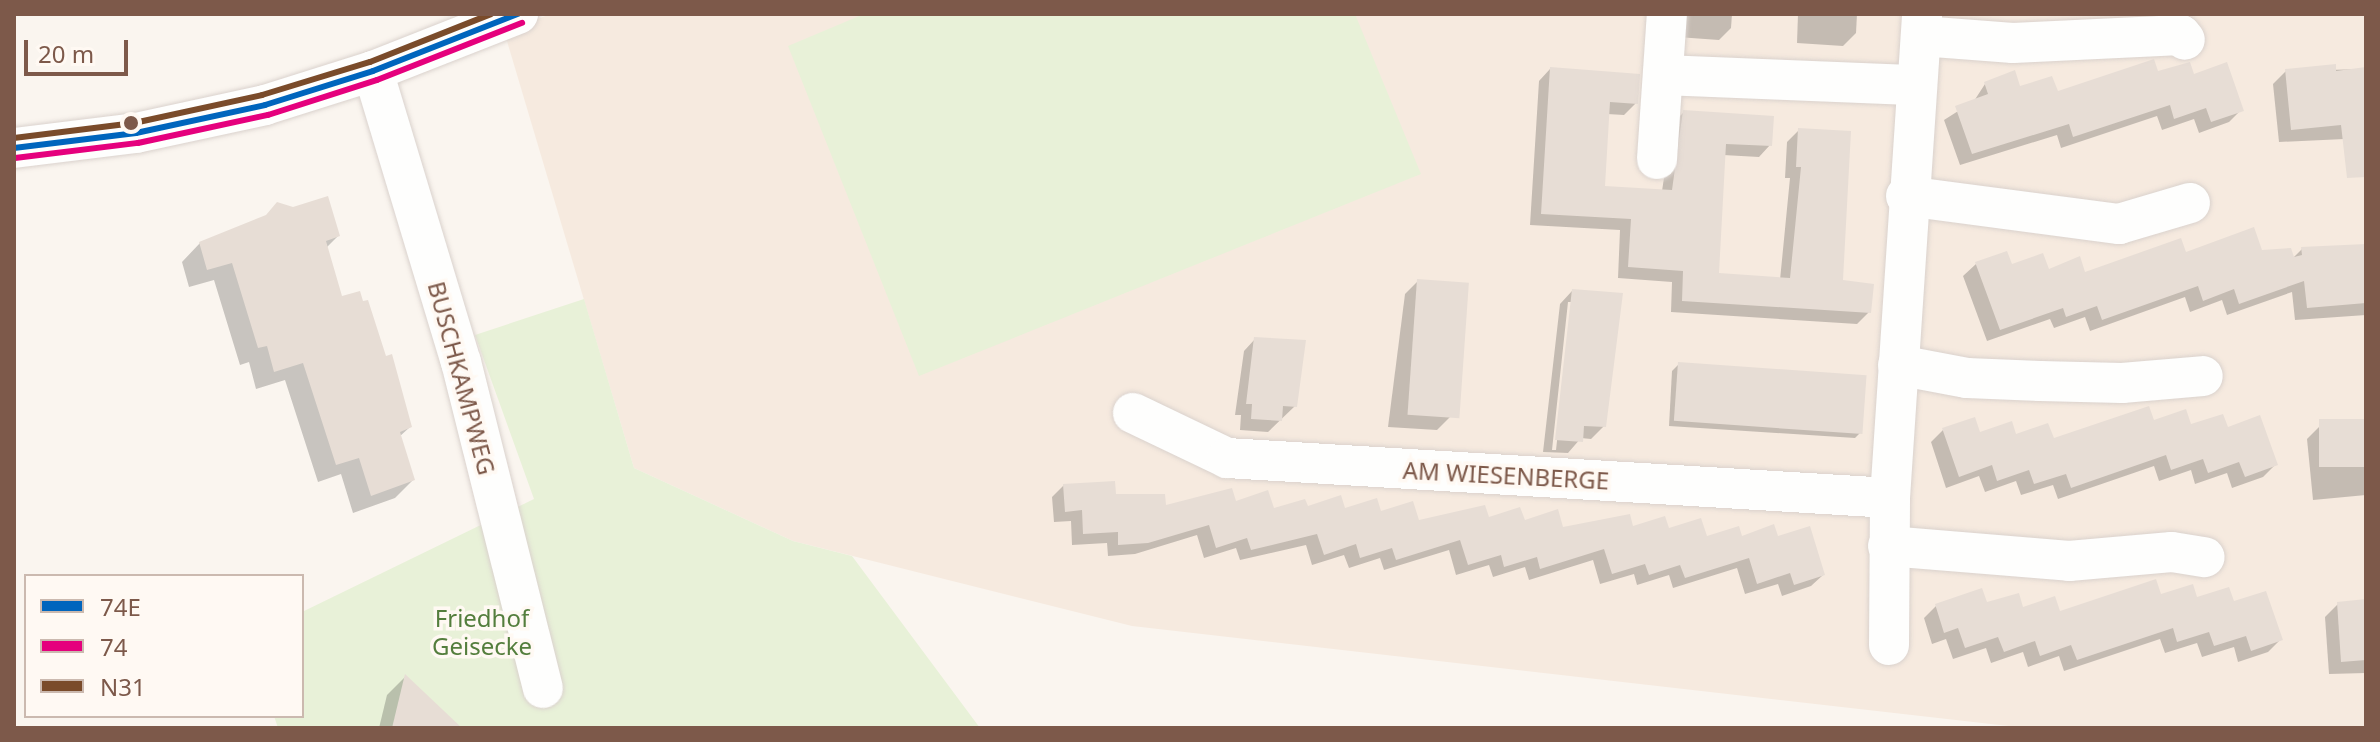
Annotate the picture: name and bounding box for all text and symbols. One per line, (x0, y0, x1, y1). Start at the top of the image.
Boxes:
scale bar (28, 24, 132, 74)
text: 20 m (38, 37, 94, 70)
unlabelled marker (123, 115, 139, 131)
street label: BUSCHKAMPWEG (422, 278, 502, 478)
street label: AM WIESENBERGE (1402, 455, 1610, 495)
legend (24, 574, 304, 718)
text: 74E (100, 590, 141, 623)
park label: Friedhof Geisecke (432, 604, 532, 660)
text: 74 (100, 630, 127, 663)
text: N31 (100, 670, 146, 703)

